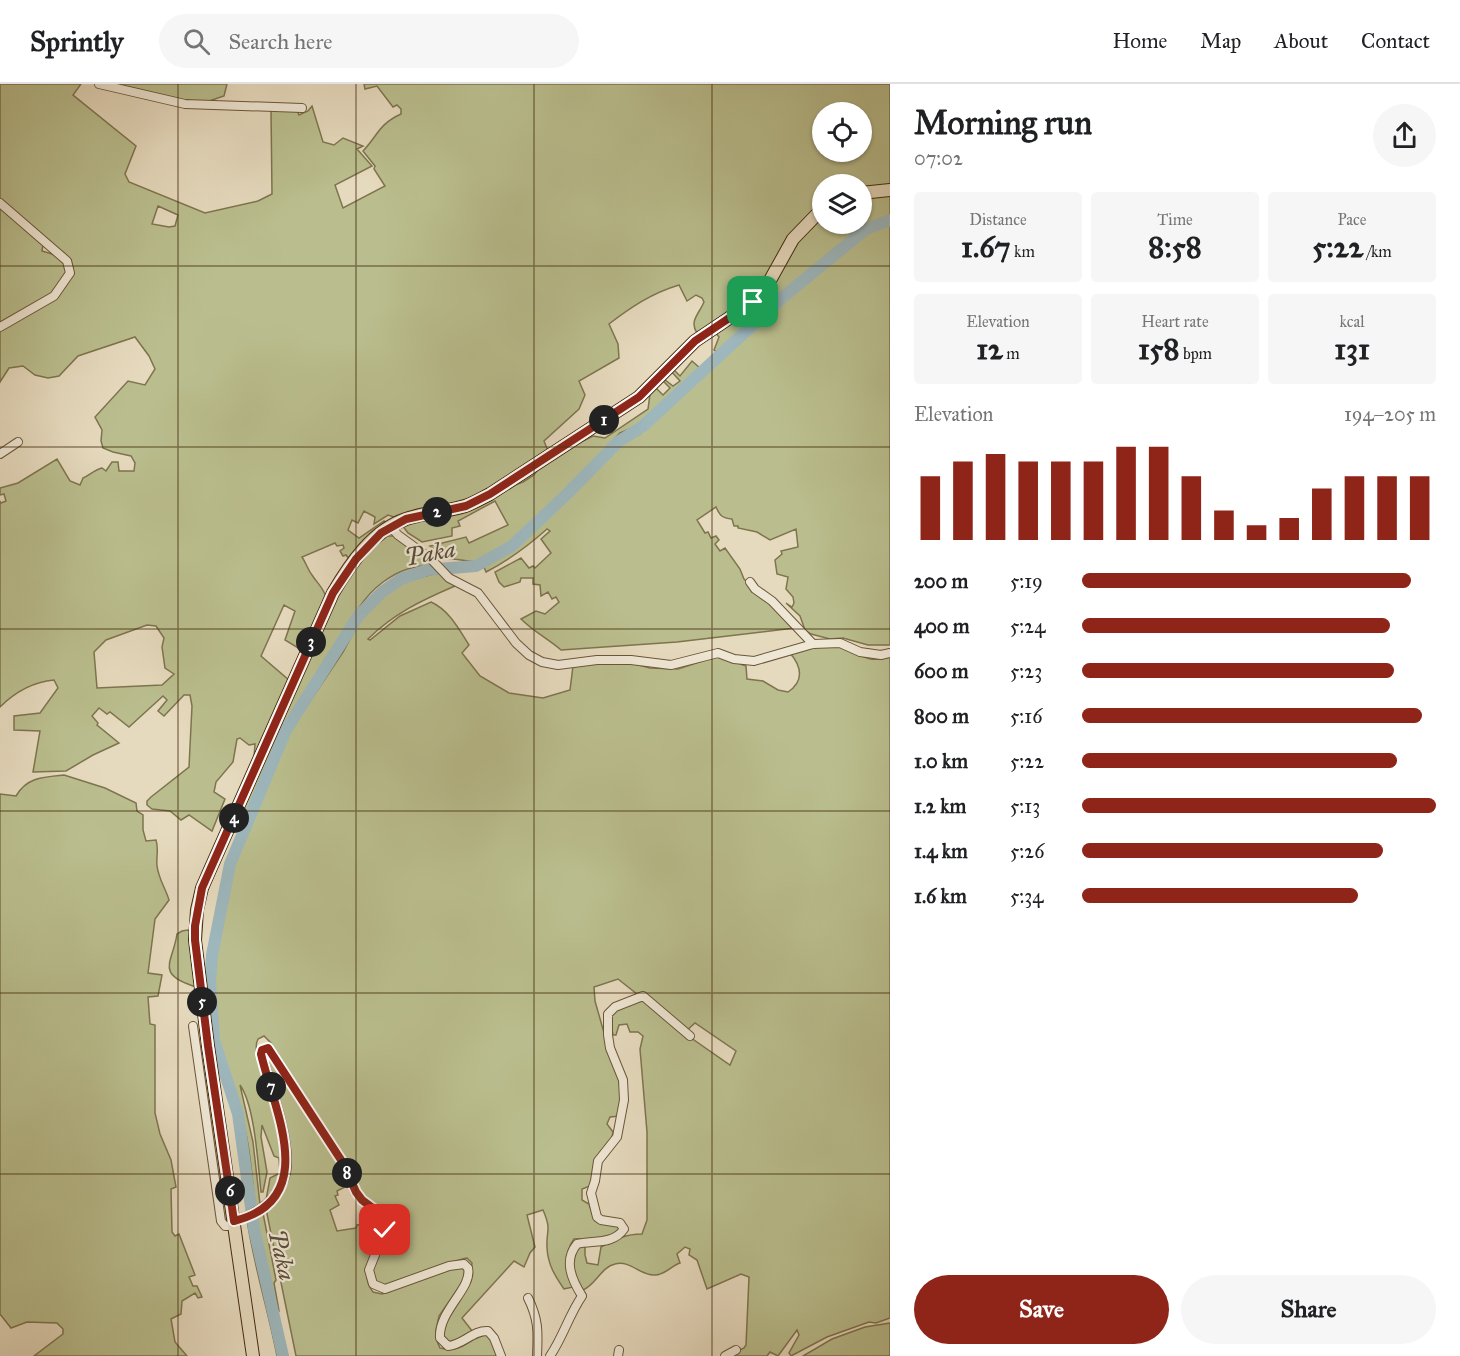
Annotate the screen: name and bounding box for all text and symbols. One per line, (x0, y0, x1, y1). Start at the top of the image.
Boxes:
search box (159, 14, 579, 68)
text: Sprintly (30, 24, 123, 59)
icon: search (180, 25, 213, 58)
text: Search here (228, 28, 332, 55)
text: Home (1112, 28, 1167, 54)
text: Map (1200, 28, 1241, 54)
text: About (1274, 28, 1328, 54)
text: Contact (1361, 28, 1430, 54)
map controls (812, 102, 872, 234)
button: locate (812, 102, 872, 162)
text: Morning run (914, 103, 1092, 143)
button: share (1373, 104, 1436, 167)
text: 07:02 (914, 146, 963, 170)
button: layers (812, 174, 872, 234)
text: Distance (969, 210, 1027, 229)
text: Time (1157, 210, 1193, 229)
text: Pace (1337, 210, 1367, 229)
text: 1.67 (961, 229, 1011, 265)
text: 8:58 (1148, 229, 1202, 265)
text: 5:22 (1312, 229, 1363, 265)
text: km (1011, 242, 1035, 261)
text: /km (1363, 242, 1392, 261)
pin (727, 276, 778, 327)
icon: arrive (736, 285, 769, 318)
text: Elevation (966, 312, 1030, 331)
text: Heart rate (1141, 312, 1209, 331)
text: kcal (1339, 312, 1365, 331)
text: 12 (976, 331, 1003, 367)
text: 158 (1138, 331, 1179, 367)
text: 131 (1334, 331, 1370, 367)
text: m (1003, 344, 1020, 363)
text: bpm (1179, 344, 1212, 363)
text: Elevation (914, 402, 993, 426)
text: 194–205 m (1344, 402, 1436, 426)
pin: 1 (589, 405, 619, 435)
text: 1 (601, 410, 607, 429)
pin: 2 (422, 497, 452, 527)
text: 2 (433, 502, 441, 521)
water label: Paka (402, 533, 458, 573)
text: 200 m (914, 569, 968, 593)
text: 5:19 (1010, 569, 1043, 593)
text: 400 m (914, 614, 970, 638)
text: 5:24 (1010, 614, 1045, 638)
pin: 3 (296, 627, 326, 657)
text: 3 (308, 632, 314, 651)
text: 600 m (914, 659, 969, 683)
text: 5:23 (1010, 659, 1042, 683)
text: 800 m (914, 704, 969, 728)
text: 5:16 (1010, 704, 1042, 728)
text: 1.0 km (914, 749, 968, 773)
text: 5:22 (1010, 749, 1044, 773)
text: 1.2 km (914, 794, 966, 818)
text: 5:13 (1010, 794, 1040, 818)
pin: 4 (219, 803, 249, 833)
text: 4 (230, 808, 238, 827)
text: 1.4 km (914, 839, 968, 863)
text: 5:26 (1010, 839, 1044, 863)
text: 1.6 km (914, 884, 967, 908)
text: 5:34 (1010, 884, 1043, 908)
pin: 5 (187, 987, 217, 1017)
text: 5 (198, 992, 206, 1011)
pin: 7 (256, 1072, 286, 1102)
text: 7 (267, 1077, 275, 1096)
pin: 8 (332, 1158, 362, 1188)
text: 8 (343, 1163, 351, 1182)
pin: 6 (215, 1176, 245, 1206)
text: 6 (226, 1181, 234, 1200)
pin (359, 1204, 410, 1255)
icon: check (368, 1213, 401, 1246)
water label: Paka (262, 1227, 302, 1283)
button: Save (914, 1275, 1169, 1344)
button: Share (1181, 1275, 1436, 1344)

